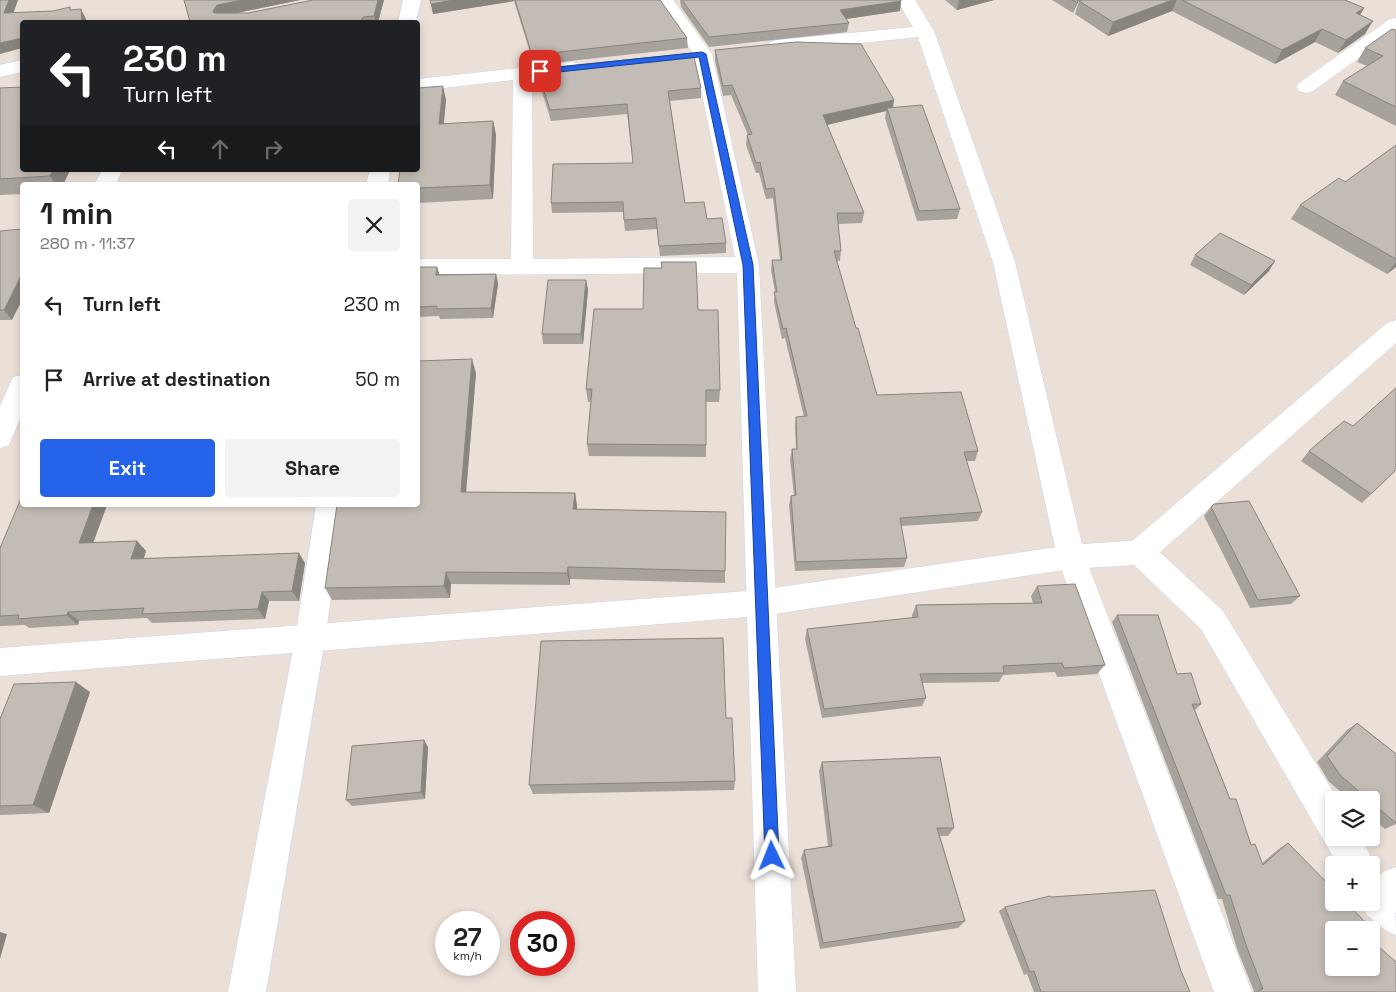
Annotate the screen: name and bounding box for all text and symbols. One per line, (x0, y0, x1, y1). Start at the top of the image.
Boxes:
text: 230 m (123, 37, 227, 81)
icon: left (40, 40, 105, 105)
pin (519, 50, 561, 92)
icon: arrive (526, 57, 554, 85)
text: Turn left (123, 80, 213, 108)
icon: left (153, 135, 181, 163)
icon: ahead (206, 135, 234, 163)
icon: right (259, 135, 287, 163)
text: 1 min (40, 194, 113, 233)
button: close (348, 199, 400, 251)
text: 280 m · 11:37 (40, 233, 135, 254)
icon: left (40, 291, 68, 319)
text: Turn left (83, 292, 161, 317)
text: 230 m (344, 292, 400, 317)
icon: arrive (40, 366, 68, 394)
text: Arrive at destination (83, 367, 271, 392)
text: 50 m (355, 367, 400, 392)
button: Exit (40, 439, 215, 497)
button: Share (225, 439, 400, 497)
map controls (1325, 791, 1380, 976)
button: layers (1325, 791, 1380, 846)
position arrow (745, 829, 797, 881)
button: + (1325, 856, 1380, 911)
speed limit sign: 30 (510, 911, 575, 976)
text: 27 (453, 921, 482, 953)
button: − (1325, 921, 1380, 976)
text: km/h (453, 948, 482, 964)

